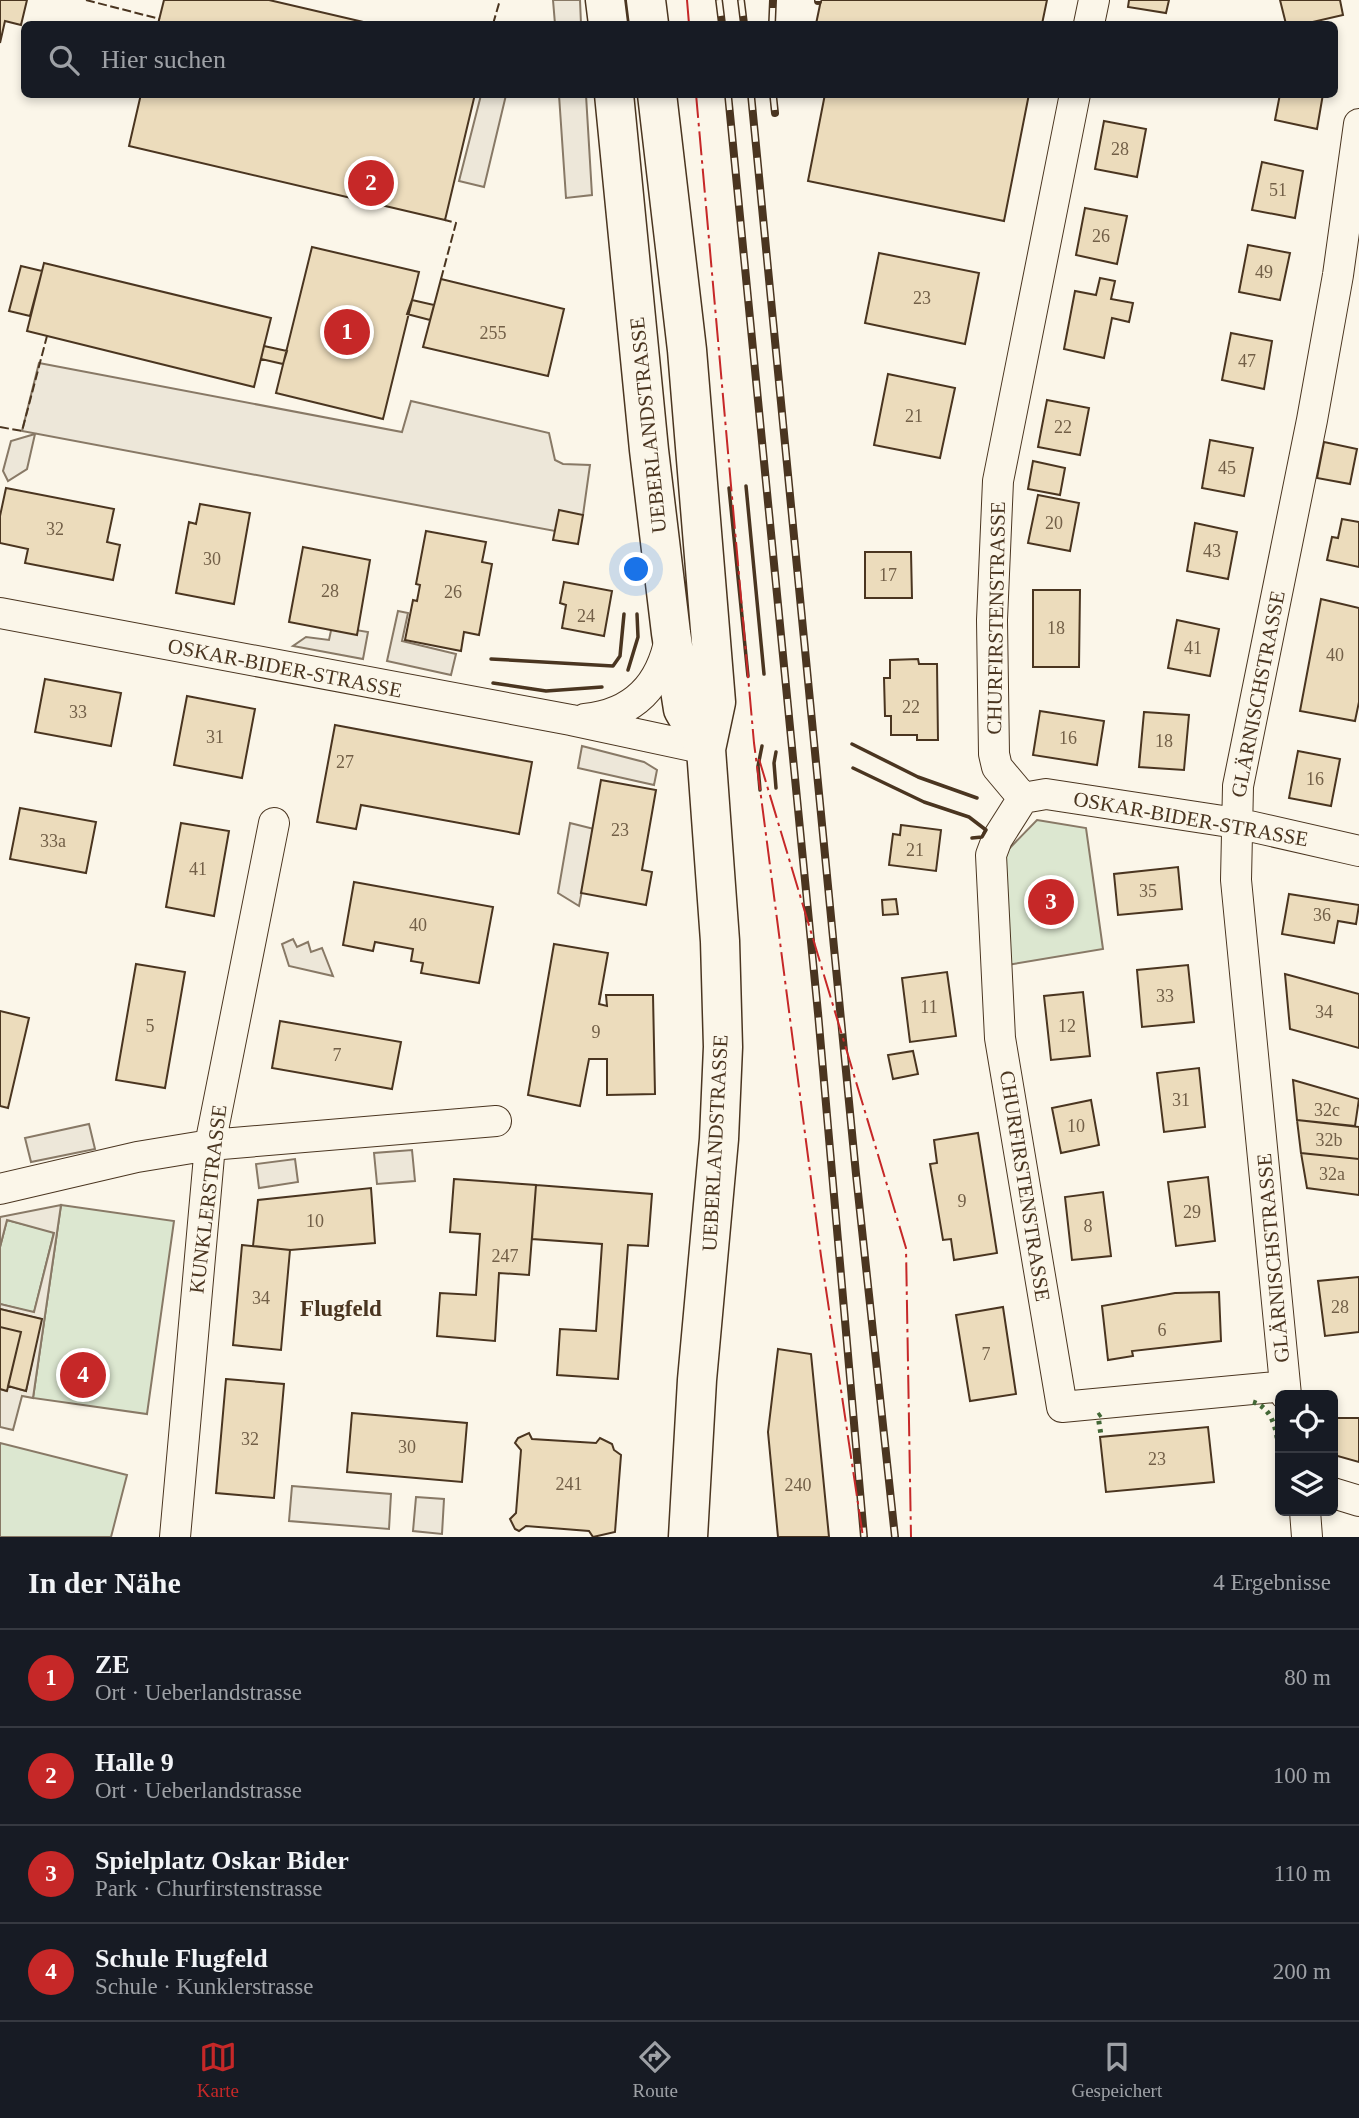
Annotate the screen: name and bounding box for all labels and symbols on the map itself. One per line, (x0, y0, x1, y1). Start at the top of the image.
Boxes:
house number: 28 (1111, 139, 1129, 159)
pin: 2 (348, 157, 394, 209)
house number: 51 (1269, 180, 1287, 200)
house number: 26 (1092, 226, 1110, 246)
house number: 49 (1255, 262, 1273, 282)
house number: 23 (913, 288, 931, 308)
pin: 1 (324, 306, 370, 358)
street label: UEBERLANDSTRASSE (625, 316, 671, 534)
house number: 255 (480, 323, 507, 343)
house number: 47 (1238, 351, 1256, 371)
house number: 21 (905, 406, 923, 426)
house number: 22 (1054, 417, 1072, 437)
house number: 45 (1218, 458, 1236, 478)
street label: CHURFIRSTENSTRASSE (982, 501, 1010, 735)
house number: 20 (1045, 513, 1063, 533)
house number: 32 (46, 519, 64, 539)
house number: 43 (1203, 541, 1221, 561)
house number: 30 (203, 549, 221, 569)
your location (619, 552, 653, 586)
house number: 17 (879, 565, 897, 585)
house number: 28 (321, 581, 339, 601)
house number: 26 (444, 582, 462, 602)
street label: GLÄRNISCHSTRASSE (1226, 589, 1290, 799)
house number: 24 (577, 606, 595, 626)
house number: 18 (1047, 618, 1065, 638)
street label: OSKAR-BIDER-STRASSE (166, 634, 404, 702)
house number: 41 (1184, 638, 1202, 658)
house number: 40 (1326, 645, 1344, 665)
house number: 22 (902, 697, 920, 717)
house number: 33 (69, 702, 87, 722)
house number: 31 (206, 727, 224, 747)
house number: 16 (1059, 728, 1077, 748)
house number: 18 (1155, 731, 1173, 751)
house number: 27 (336, 752, 354, 772)
house number: 16 (1306, 769, 1324, 789)
street label: OSKAR-BIDER-STRASSE (1072, 787, 1310, 851)
house number: 23 (611, 820, 629, 840)
house number: 33a (40, 831, 66, 851)
house number: 21 (906, 840, 924, 860)
house number: 41 (189, 859, 207, 879)
pin: 3 (1028, 876, 1074, 928)
house number: 35 (1139, 881, 1157, 901)
house number: 36 (1313, 905, 1331, 925)
house number: 40 (409, 915, 427, 935)
house number: 33 (1156, 986, 1174, 1006)
house number: 11 (920, 997, 938, 1017)
house number: 34 (1315, 1002, 1333, 1022)
house number: 5 (146, 1016, 155, 1036)
house number: 12 (1058, 1016, 1076, 1036)
house number: 9 (592, 1022, 601, 1042)
street label: UEBERLANDSTRASSE (697, 1034, 733, 1252)
house number: 7 (333, 1045, 342, 1065)
street label: CHURFIRSTENSTRASSE (995, 1069, 1055, 1303)
house number: 31 (1172, 1090, 1190, 1110)
house number: 32c (1314, 1100, 1340, 1120)
street label: KUNKLERSTRASSE (184, 1103, 232, 1295)
house number: 10 (1067, 1116, 1085, 1136)
house number: 32b (1316, 1130, 1343, 1150)
street label: GLÄRNISCHSTRASSE (1252, 1152, 1294, 1364)
house number: 32a (1319, 1164, 1345, 1184)
house number: 9 (958, 1191, 967, 1211)
house number: 29 (1183, 1202, 1201, 1222)
house number: 10 (306, 1211, 324, 1231)
house number: 8 (1084, 1216, 1093, 1236)
house number: 247 (492, 1246, 519, 1266)
house number: 34 (252, 1288, 270, 1308)
district label: Flugfeld (300, 1296, 382, 1321)
house number: 28 (1331, 1297, 1349, 1317)
house number: 6 (1158, 1320, 1167, 1340)
house number: 7 (982, 1344, 991, 1364)
pin: 4 (60, 1349, 106, 1401)
house number: 32 (241, 1429, 259, 1449)
house number: 30 (398, 1437, 416, 1457)
house number: 23 (1148, 1449, 1166, 1469)
house number: 241 (556, 1474, 583, 1494)
house number: 240 (785, 1475, 812, 1495)

